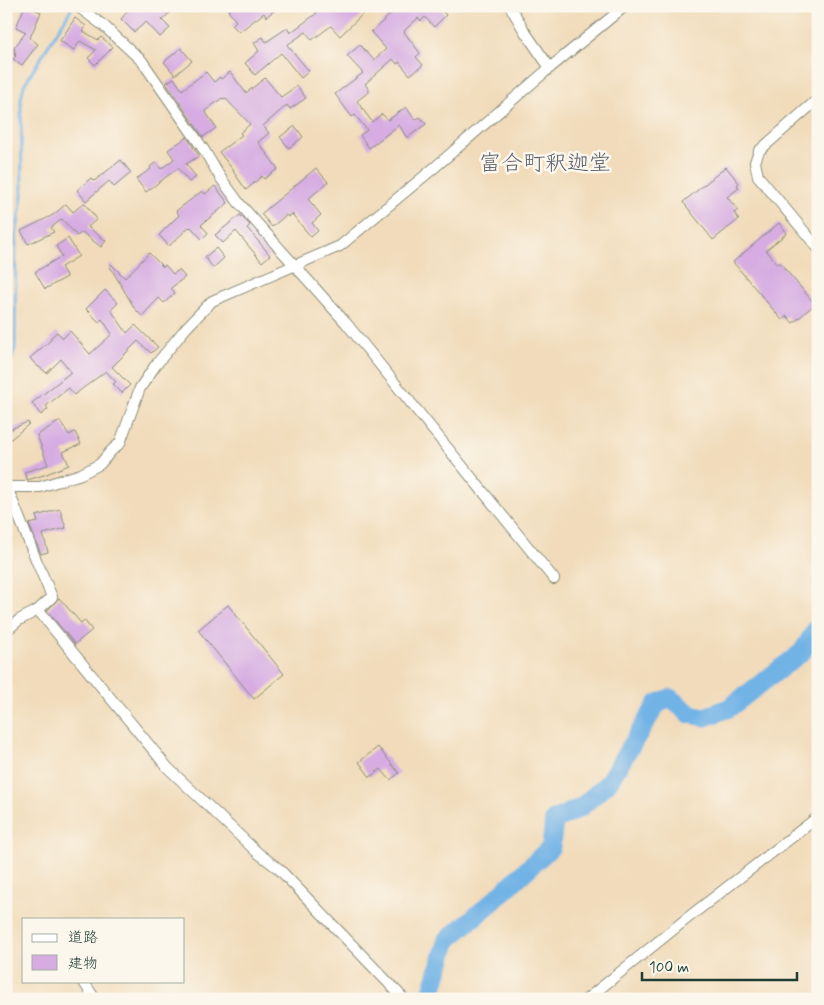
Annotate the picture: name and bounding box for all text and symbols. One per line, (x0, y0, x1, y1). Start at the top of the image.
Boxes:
district label: 富合町釈迦堂 (479, 150, 611, 178)
legend (22, 918, 185, 982)
text: 道路 (68, 928, 98, 948)
scale bar (642, 950, 796, 982)
text: 建物 (68, 954, 98, 974)
text: 100 m (649, 958, 689, 978)

